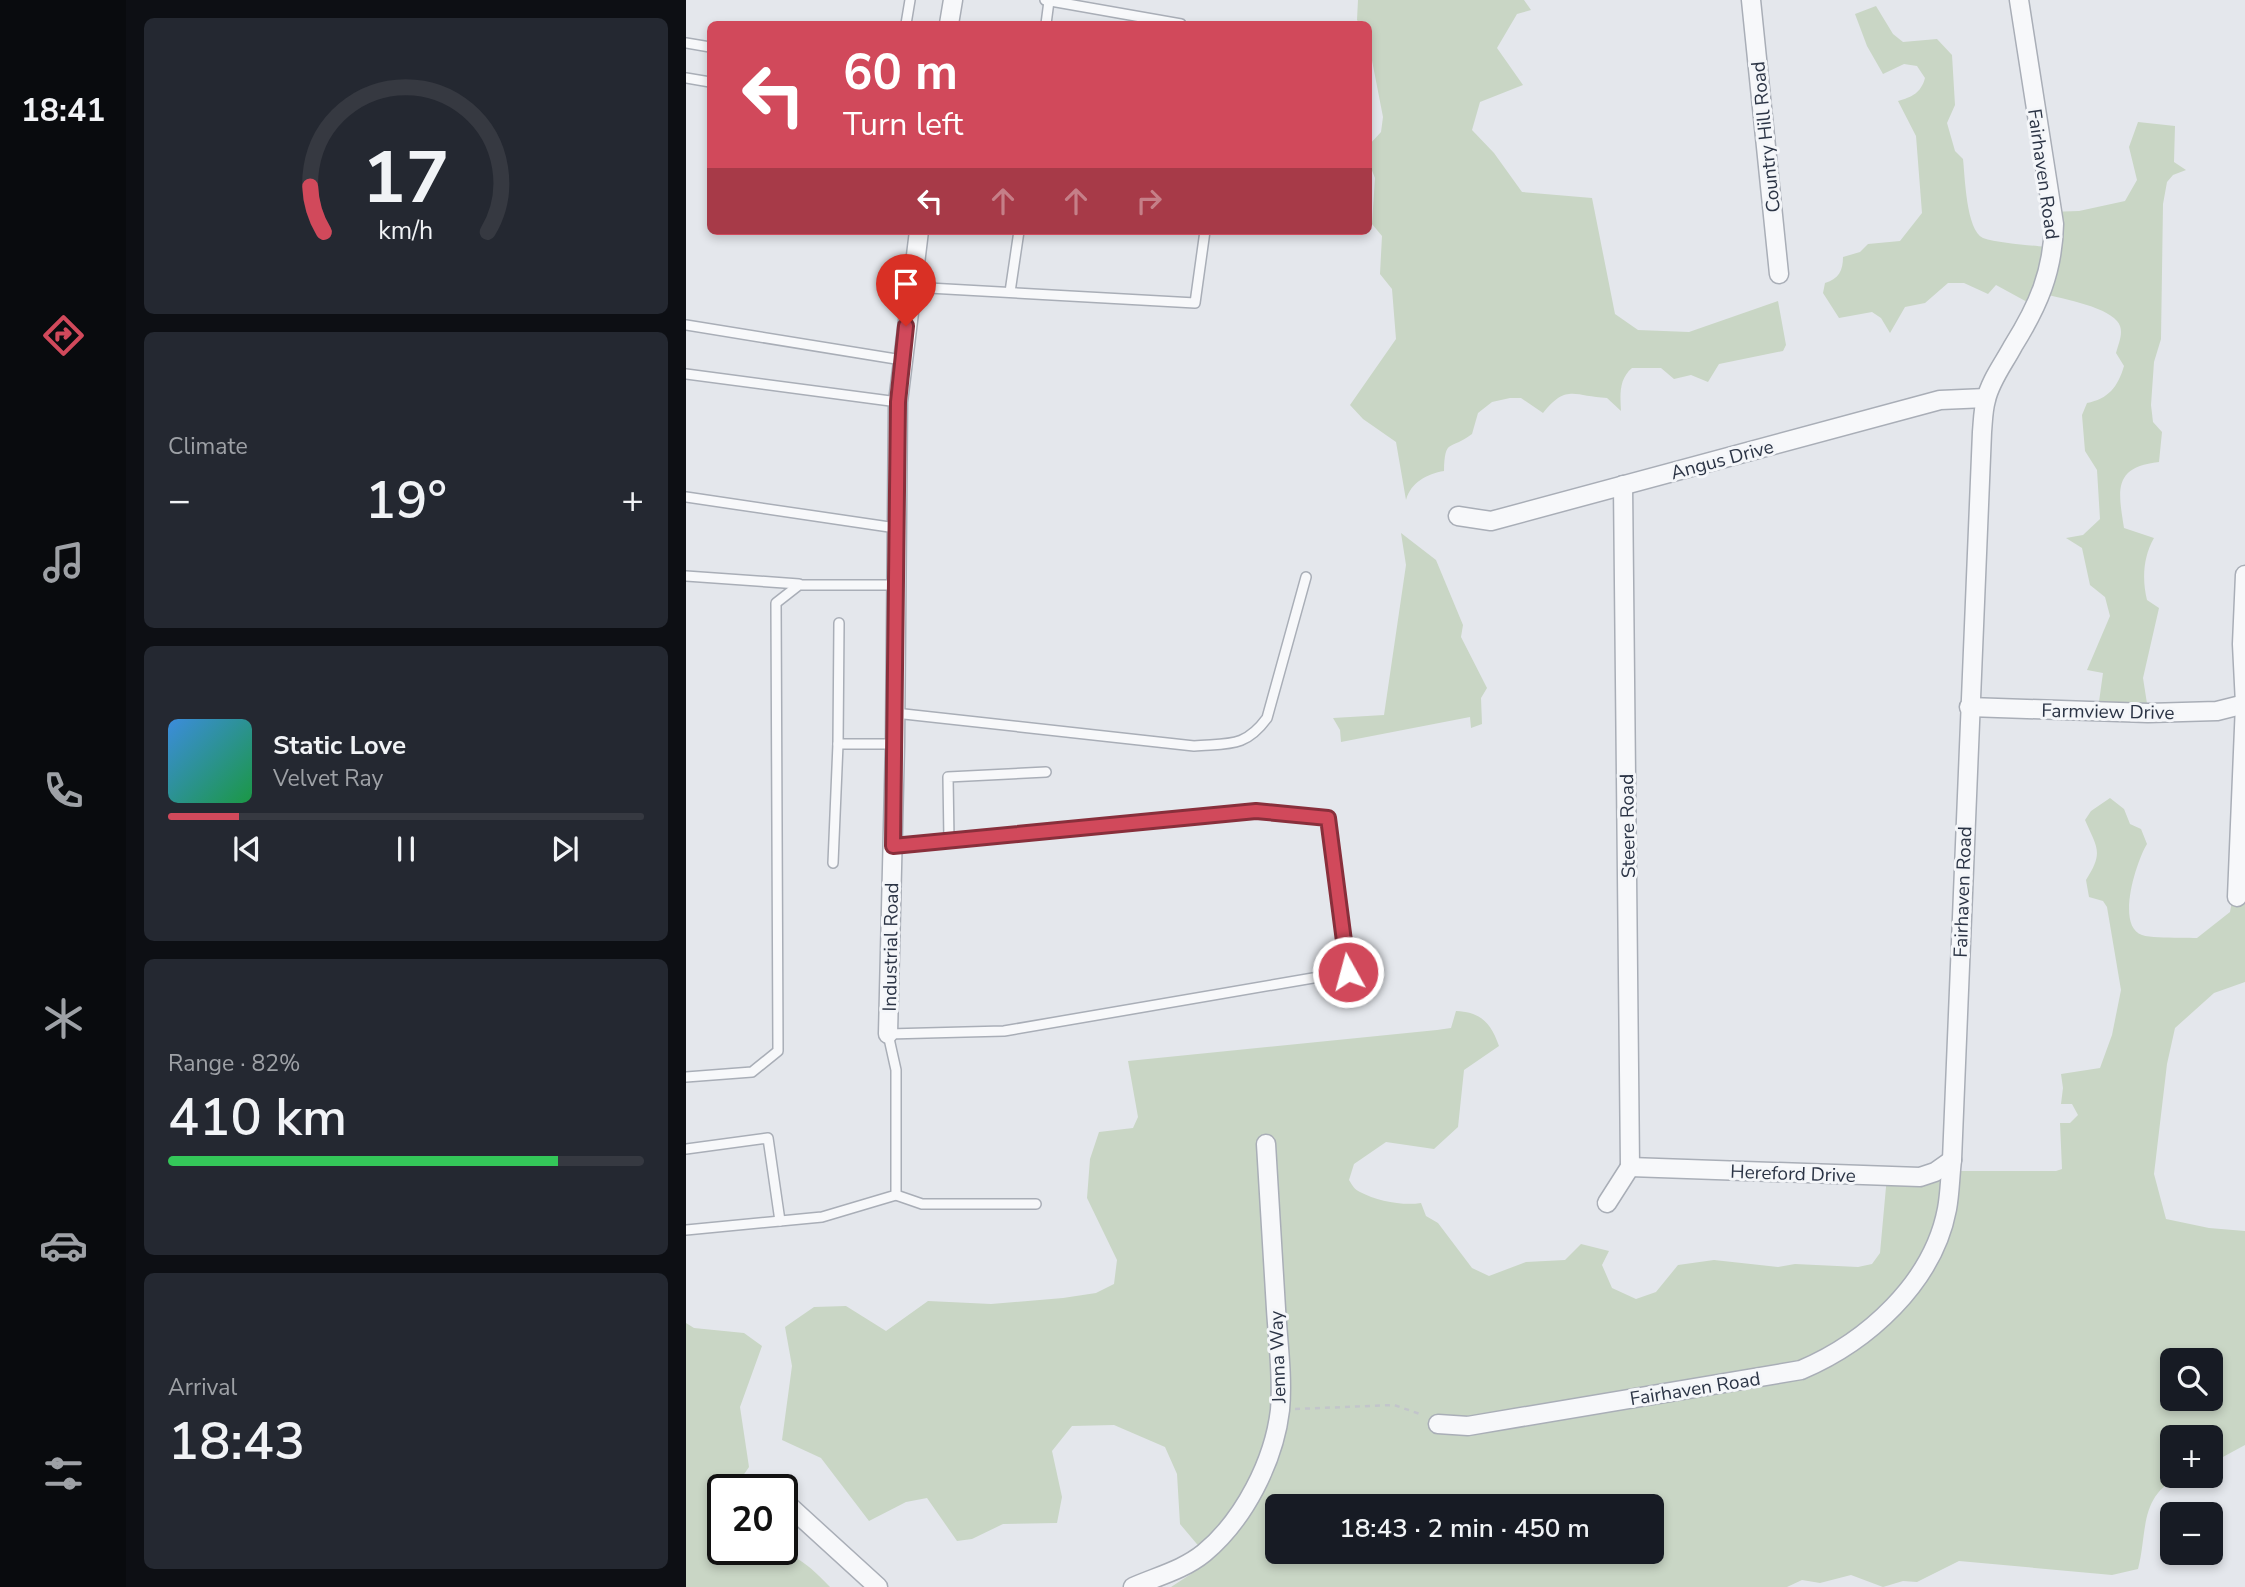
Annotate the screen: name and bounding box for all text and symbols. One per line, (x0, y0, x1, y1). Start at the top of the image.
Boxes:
text: 60 m (843, 39, 958, 106)
icon: left (728, 49, 819, 140)
street label: Country Hill Road (1745, 60, 1787, 214)
text: 18:41 (21, 89, 105, 132)
text: Turn left (843, 103, 963, 146)
street label: Fairhaven Road (2021, 107, 2065, 241)
text: 17 (362, 128, 450, 228)
icon: left (911, 182, 949, 220)
icon: ahead (984, 182, 1022, 220)
icon: ahead (1057, 182, 1095, 220)
icon: right (1130, 182, 1168, 220)
text: km/h (378, 214, 434, 248)
pin (876, 254, 936, 326)
icon: arrive (887, 265, 925, 303)
icon: directions (39, 311, 88, 360)
text: Climate (168, 431, 248, 462)
street label: Angus Drive (1668, 434, 1777, 486)
text: 19° (365, 465, 447, 536)
text: − (168, 475, 191, 526)
text: + (621, 475, 644, 526)
icon: music (39, 538, 88, 587)
street label: Farmview Drive (2041, 698, 2175, 726)
text: Static Love (273, 728, 406, 763)
text: Velvet Ray (273, 763, 383, 794)
icon: phone (39, 766, 88, 815)
street label: Steere Road (1614, 774, 1642, 878)
street label: Fairhaven Road (1948, 826, 1978, 958)
icon: previous (228, 830, 266, 868)
icon: pause (387, 830, 425, 868)
icon: next (546, 830, 584, 868)
street label: Industrial Road (877, 882, 905, 1012)
position arrow (1311, 935, 1385, 1009)
icon: climate (39, 994, 88, 1043)
text: Range · 82% (168, 1048, 300, 1079)
text: 410 km (168, 1082, 347, 1153)
street label: Hereford Drive (1730, 1159, 1856, 1189)
icon: car (39, 1221, 88, 1270)
street label: Jenna Way (1263, 1310, 1293, 1405)
map controls (2160, 1348, 2223, 1565)
button: search (2160, 1348, 2223, 1411)
street label: Fairhaven Road (1628, 1366, 1762, 1412)
text: Arrival (168, 1372, 237, 1403)
text: 18:43 (168, 1406, 305, 1477)
button: + (2160, 1425, 2223, 1488)
icon: filters (39, 1449, 88, 1498)
speed limit sign: 20 (707, 1474, 798, 1565)
button: − (2160, 1502, 2223, 1565)
text: 18:43 · 2 min · 450 m (1339, 1511, 1590, 1546)

